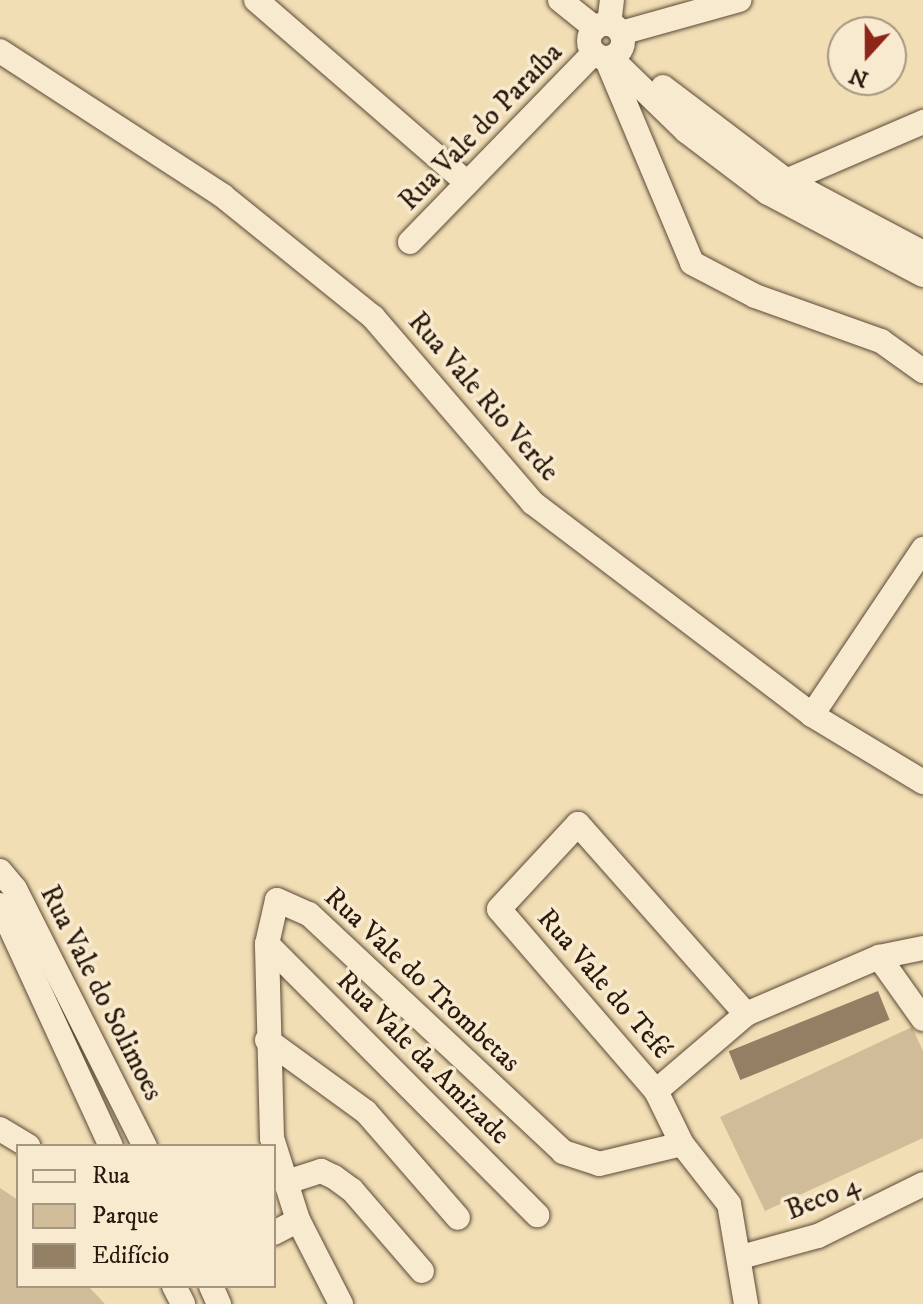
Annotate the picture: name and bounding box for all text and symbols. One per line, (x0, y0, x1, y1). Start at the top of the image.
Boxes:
north arrow (827, 16, 907, 96)
street label: Rua Vale do Paraíba (392, 36, 570, 218)
text: N (846, 61, 872, 93)
street label: Rua Vale Rio Verde (400, 306, 566, 488)
street label: Rua Vale do Solimoes (32, 880, 170, 1106)
street label: Rua Vale do Trombetas (317, 881, 527, 1079)
street label: Rua Vale do Tefé (530, 902, 678, 1066)
street label: Rua Vale da Amizade (329, 964, 517, 1152)
legend (16, 1144, 276, 1288)
text: Rua (92, 1161, 130, 1191)
street label: Beco 4 (781, 1168, 865, 1228)
text: Parque (92, 1201, 158, 1231)
text: Edifício (92, 1241, 169, 1271)

